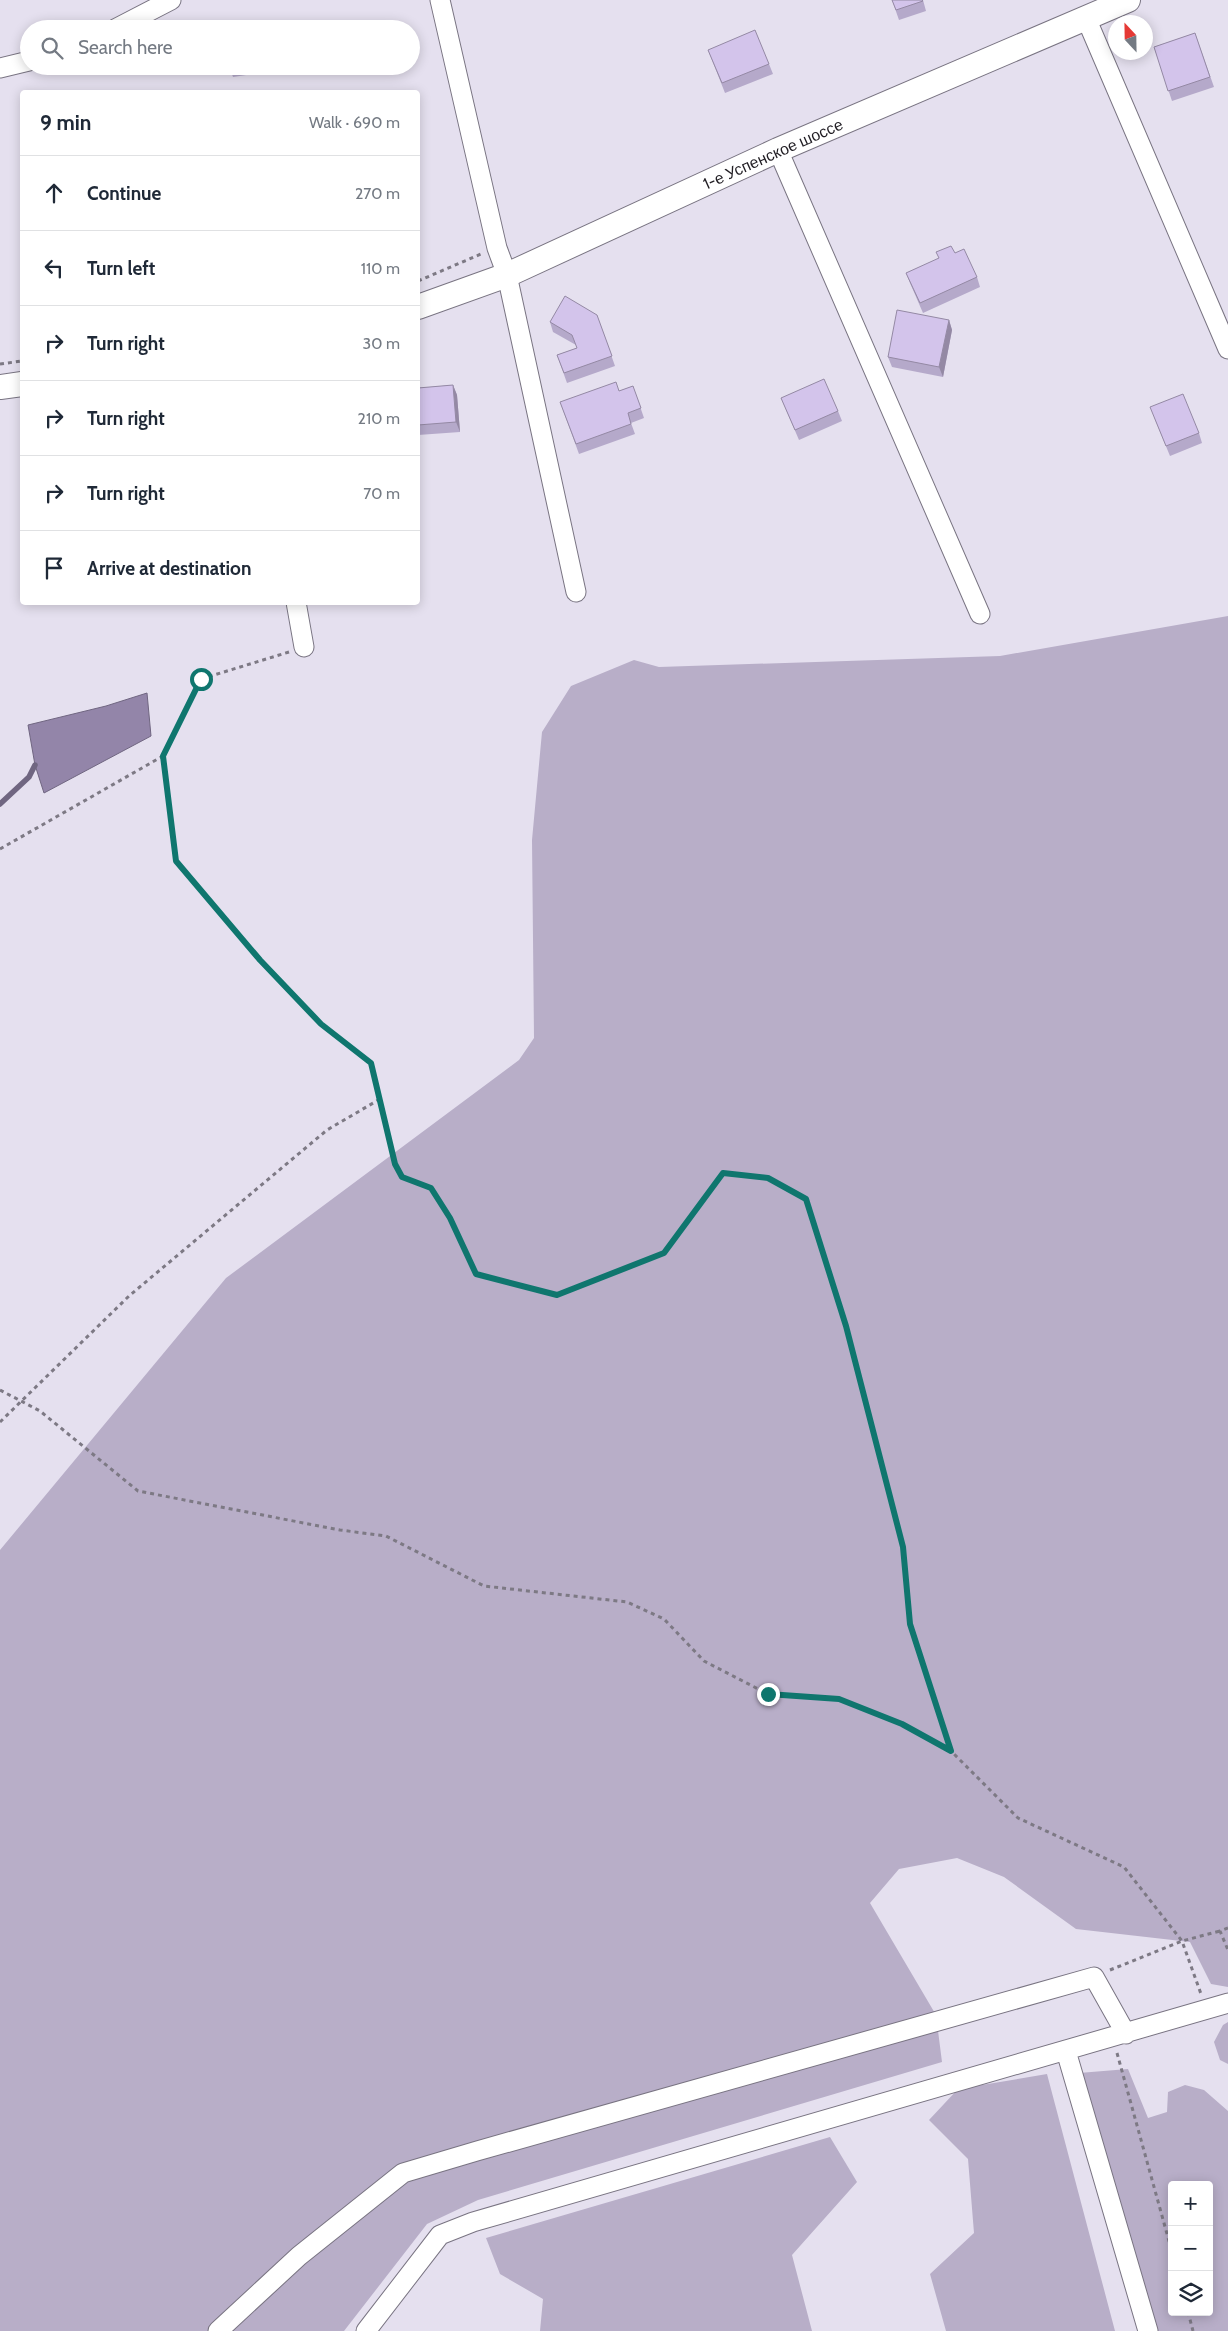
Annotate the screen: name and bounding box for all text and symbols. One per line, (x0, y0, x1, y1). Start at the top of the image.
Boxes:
north arrow (1108, 15, 1153, 60)
search box (20, 20, 420, 75)
icon: search (38, 34, 66, 62)
text: Search here (78, 36, 172, 59)
text: 9 min (40, 110, 91, 135)
text: Walk · 690 m (309, 113, 400, 132)
street label: 1-е Успенское шоссе (700, 115, 846, 193)
icon: ahead (40, 179, 68, 207)
text: Continue (87, 182, 161, 205)
text: 270 m (355, 184, 400, 203)
icon: left (40, 254, 68, 282)
text: Turn left (87, 257, 155, 280)
text: 110 m (361, 259, 400, 278)
icon: right (40, 329, 68, 357)
text: Turn right (87, 332, 165, 355)
text: 30 m (363, 334, 400, 353)
icon: right (40, 404, 68, 432)
text: Turn right (87, 407, 165, 430)
text: 210 m (358, 409, 400, 428)
icon: right (40, 479, 68, 507)
text: Turn right (87, 482, 165, 505)
text: 70 m (363, 484, 400, 503)
icon: arrive (40, 554, 68, 582)
text: Arrive at destination (87, 557, 251, 580)
route start (190, 668, 213, 691)
route end (757, 1683, 780, 1706)
map controls (1168, 2181, 1213, 2316)
button: + (1168, 2181, 1213, 2226)
button: − (1168, 2226, 1213, 2271)
button: layers (1168, 2271, 1213, 2316)

